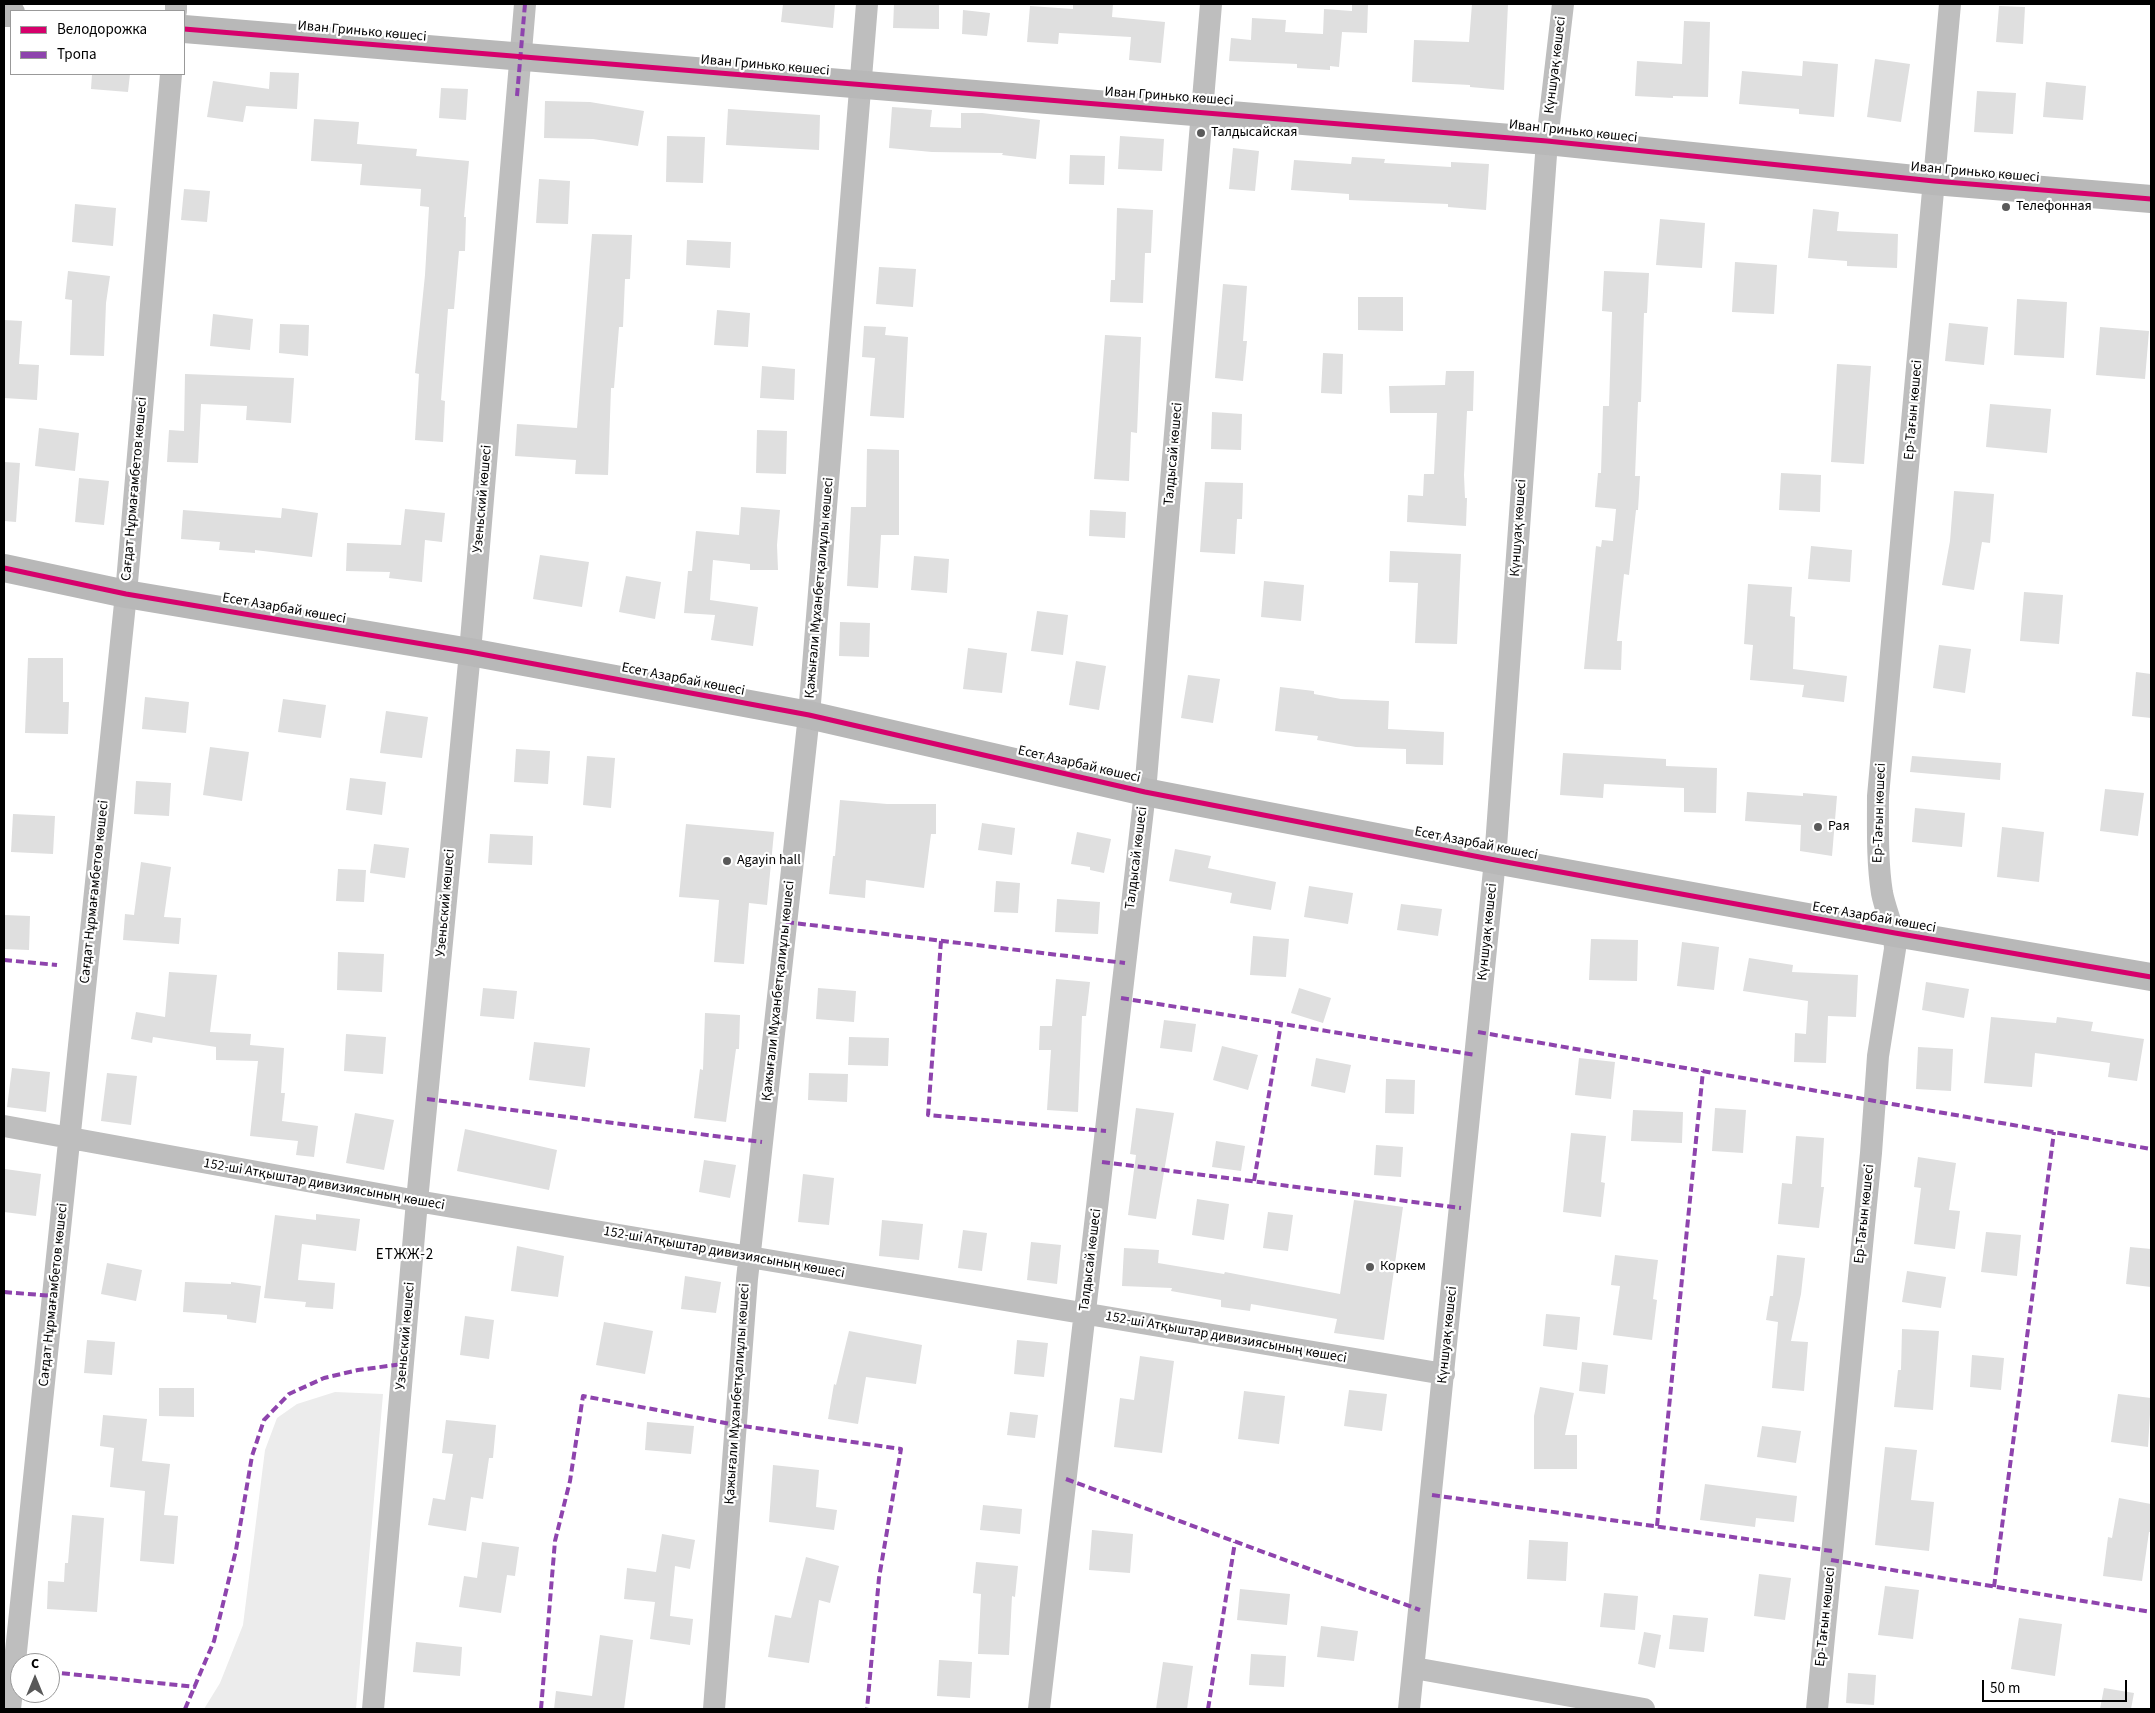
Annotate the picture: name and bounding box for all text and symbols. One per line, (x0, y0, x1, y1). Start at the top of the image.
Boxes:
legend (10, 10, 185, 75)
street label: Күншуақ көшесі (1542, 15, 1570, 115)
street label: Иван Гринько көшесі (297, 18, 427, 46)
text: Велодорожка (57, 19, 147, 40)
text: Тропа (57, 44, 97, 65)
street label: Иван Гринько көшесі (700, 52, 830, 80)
street label: Иван Гринько көшесі (1104, 84, 1234, 110)
street label: Иван Гринько көшесі (1508, 117, 1638, 147)
place label: Талдысайская (1211, 125, 1298, 141)
marker: Талдысайская (1195, 127, 1207, 139)
street label: Иван Гринько көшесі (1910, 159, 2040, 187)
place label: Телефонная (2016, 199, 2092, 215)
marker: Телефонная (2000, 201, 2012, 213)
street label: Ер-Тағын көшесі (1901, 359, 1927, 461)
street label: Сағдат Нұрмағамбетов көшесі (119, 396, 151, 582)
street label: Талдысай көшесі (1161, 402, 1187, 506)
street label: Узеньский көшесі (470, 444, 496, 554)
street label: Қажығали Мұханбетқалиұлы көшесі (802, 477, 838, 699)
street label: Күншуақ көшесі (1507, 479, 1531, 577)
street label: Есет Азарбай көшесі (221, 590, 347, 628)
street label: Есет Азарбай көшесі (620, 660, 746, 700)
street label: Есет Азарбай көшесі (1016, 743, 1142, 787)
street label: Ер-Тағын көшесі (1870, 763, 1890, 863)
street label: Сағдат Нұрмағамбетов көшесі (77, 799, 113, 985)
street label: Талдысай көшесі (1122, 806, 1152, 910)
place label: Рая (1828, 819, 1850, 835)
marker: Рая (1812, 821, 1824, 833)
street label: Есет Азарбай көшесі (1413, 824, 1539, 864)
street label: Узеньский көшесі (433, 848, 459, 958)
place label: Agayin hall (737, 853, 801, 869)
marker: Agayin hall (721, 855, 733, 867)
street label: Қажығали Мұханбетқалиұлы көшесі (759, 880, 799, 1102)
street label: Күншуақ көшесі (1475, 882, 1501, 982)
street label: Есет Азарбай көшесі (1811, 899, 1937, 937)
street label: 152-ші Атқыштар дивизиясының көшесі (202, 1156, 446, 1214)
street label: Ер-Тағын көшесі (1851, 1163, 1879, 1265)
street label: Сағдат Нұрмағамбетов көшесі (36, 1202, 72, 1388)
street label: Талдысай көшесі (1076, 1208, 1106, 1312)
street label: 152-ші Атқыштар дивизиясының көшесі (602, 1224, 846, 1282)
district label: ЕТЖЖ-2 (375, 1247, 435, 1265)
place label: Коркем (1380, 1259, 1426, 1275)
marker: Коркем (1364, 1261, 1376, 1273)
street label: Узеньский көшесі (393, 1281, 419, 1391)
street label: Қажығали Мұханбетқалиұлы көшесі (722, 1283, 754, 1505)
street label: Күншуақ көшесі (1435, 1285, 1461, 1385)
street label: 152-ші Атқыштар дивизиясының көшесі (1104, 1309, 1348, 1367)
street label: Ер-Тағын көшесі (1812, 1566, 1840, 1668)
north arrow (10, 1653, 60, 1703)
text: С (31, 1654, 39, 1674)
scale bar (1985, 1670, 2130, 1702)
text: 50 m (1990, 1678, 2020, 1699)

